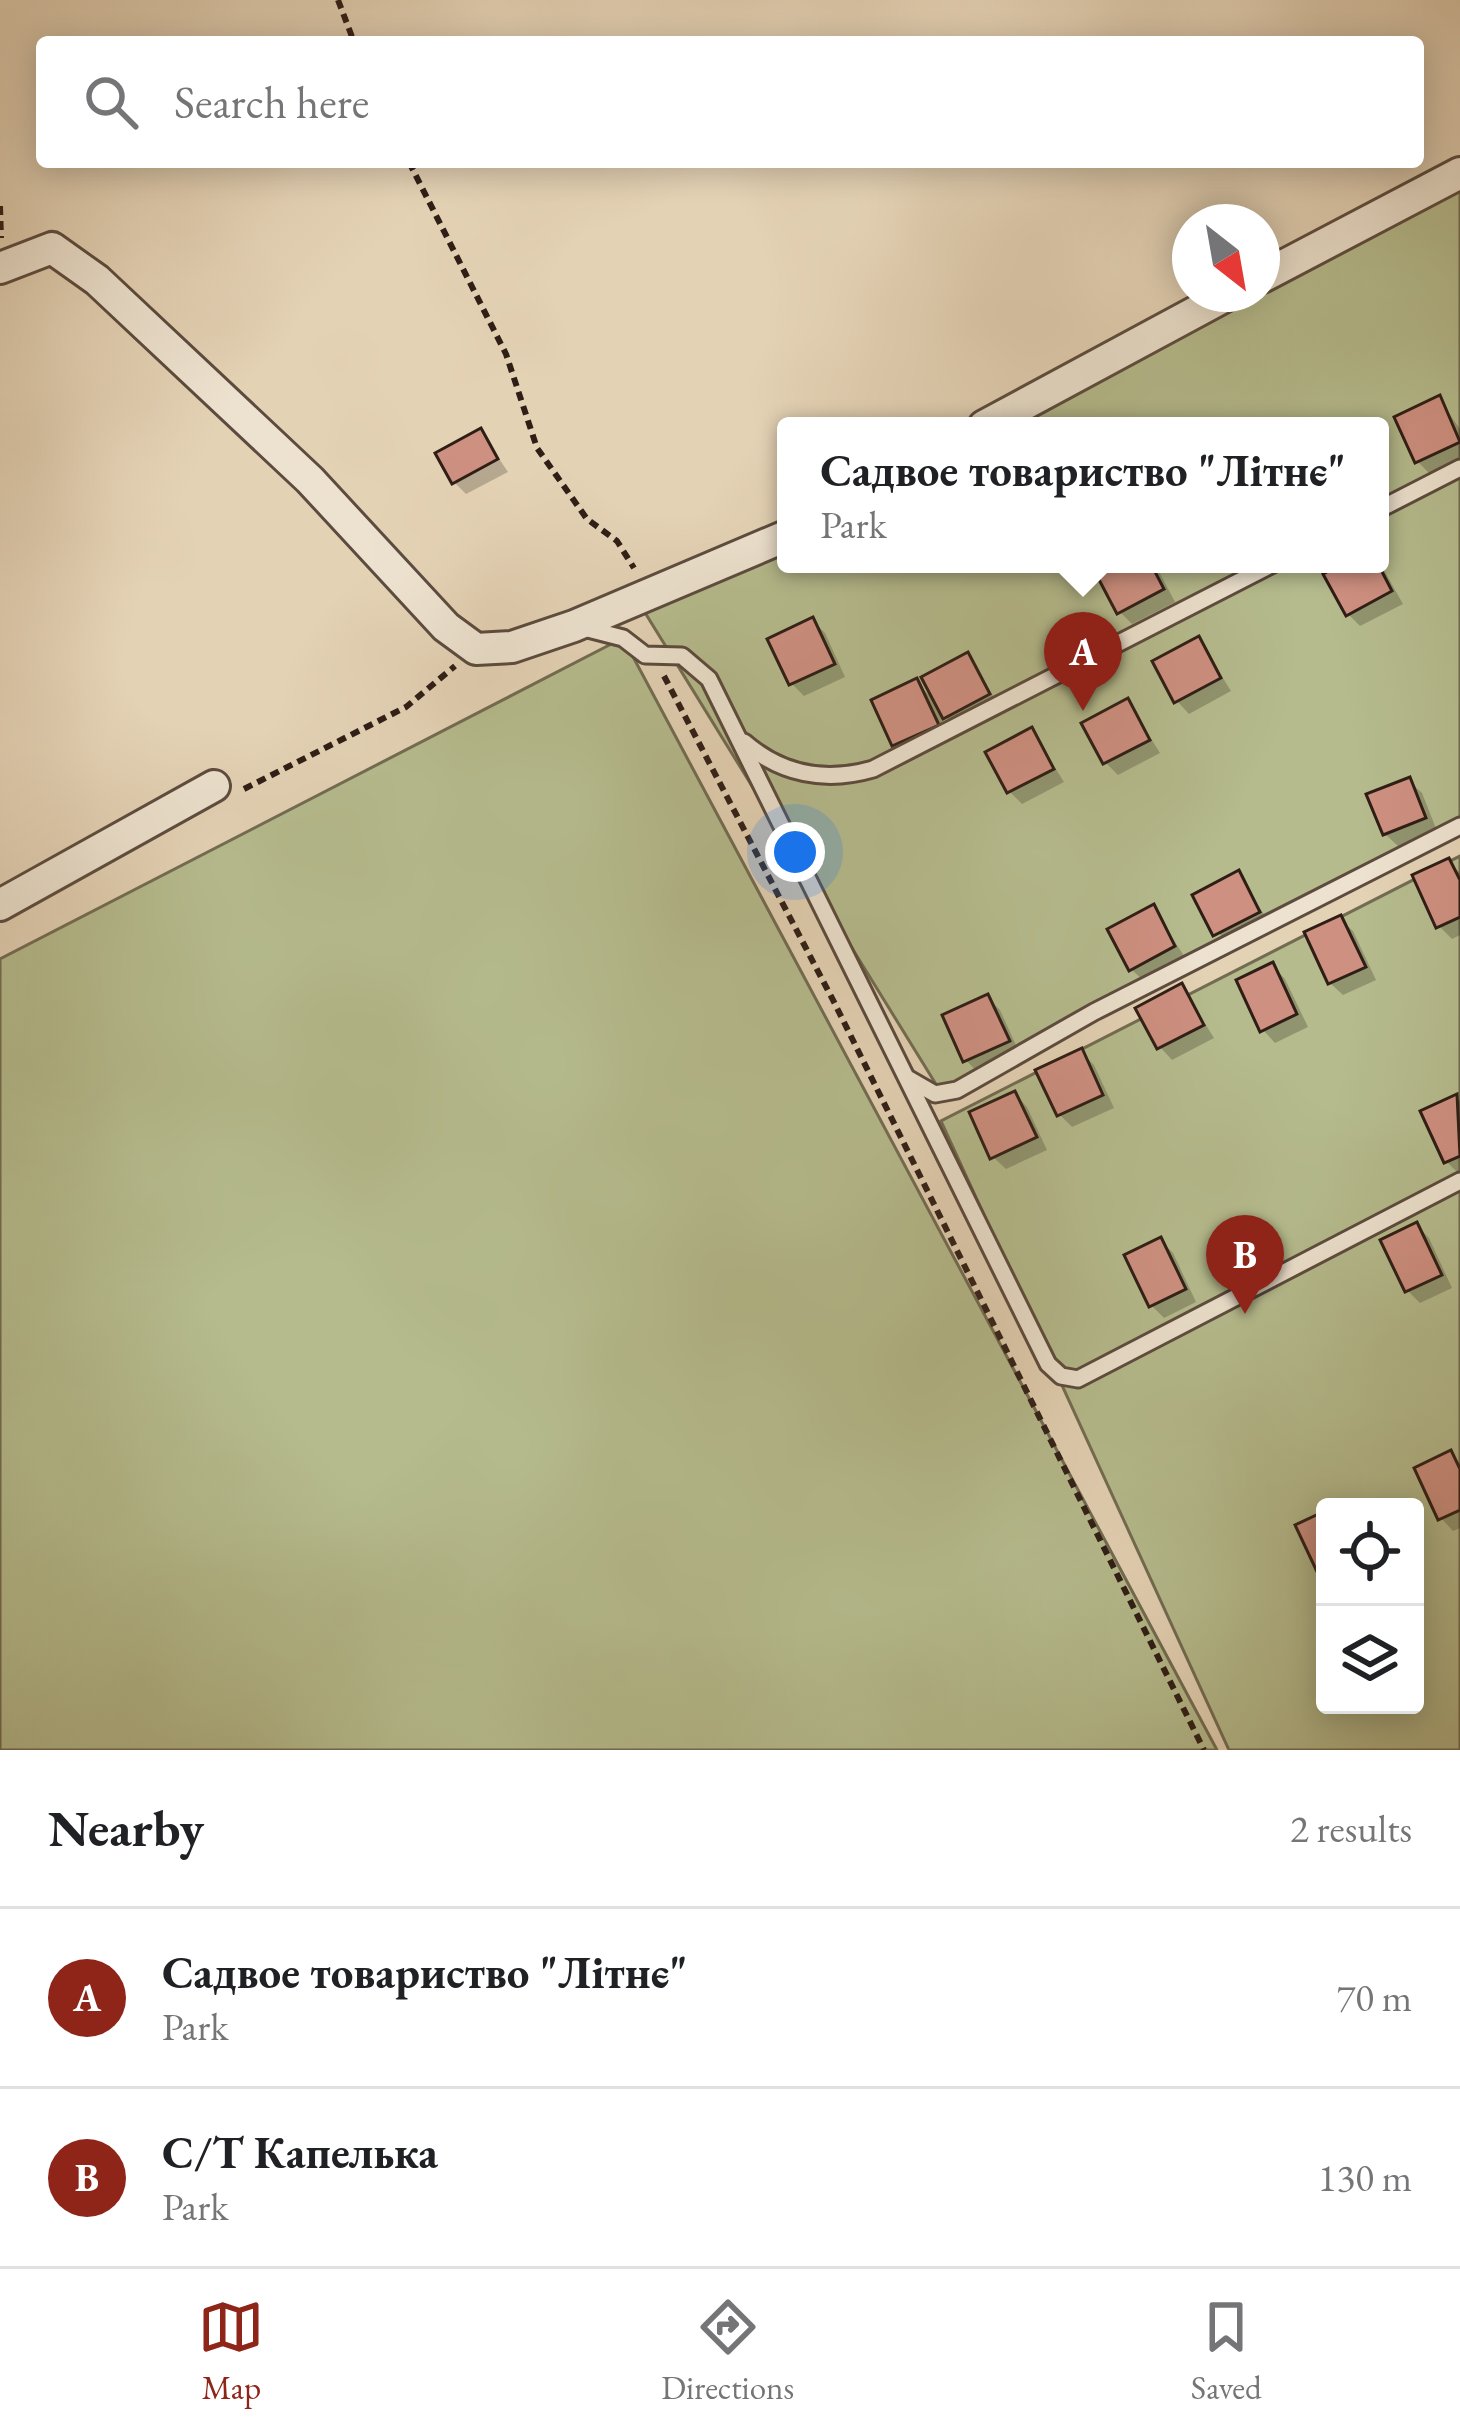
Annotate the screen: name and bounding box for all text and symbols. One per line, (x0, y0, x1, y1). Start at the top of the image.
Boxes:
search box (36, 36, 1424, 168)
icon: search (78, 69, 144, 135)
text: Search here (174, 73, 369, 131)
north arrow (1172, 204, 1280, 312)
popup (777, 417, 1389, 573)
text: Садвое товариство "Літнє" (820, 441, 1346, 499)
text: Park (820, 499, 887, 550)
pin: A (1044, 612, 1122, 711)
your location (765, 822, 825, 882)
pin: B (1206, 1215, 1284, 1314)
map controls (1316, 1498, 1424, 1714)
button: locate (1316, 1498, 1424, 1606)
button: layers (1316, 1606, 1424, 1714)
text: Nearby (48, 1795, 204, 1861)
text: 2 results (1290, 1803, 1412, 1854)
text: Садвое товариство "Літнє" (162, 1943, 687, 2001)
text: A (73, 1972, 101, 2023)
text: 70 m (1336, 1972, 1412, 2023)
text: Park (162, 2001, 228, 2052)
text: С/Т Капелька (162, 2123, 438, 2181)
text: B (75, 2152, 99, 2203)
text: 130 m (1318, 2152, 1412, 2203)
text: Park (162, 2181, 228, 2232)
tab: Map (198, 2294, 264, 2409)
tab: Directions (661, 2294, 794, 2409)
tab: Saved (1191, 2294, 1262, 2409)

